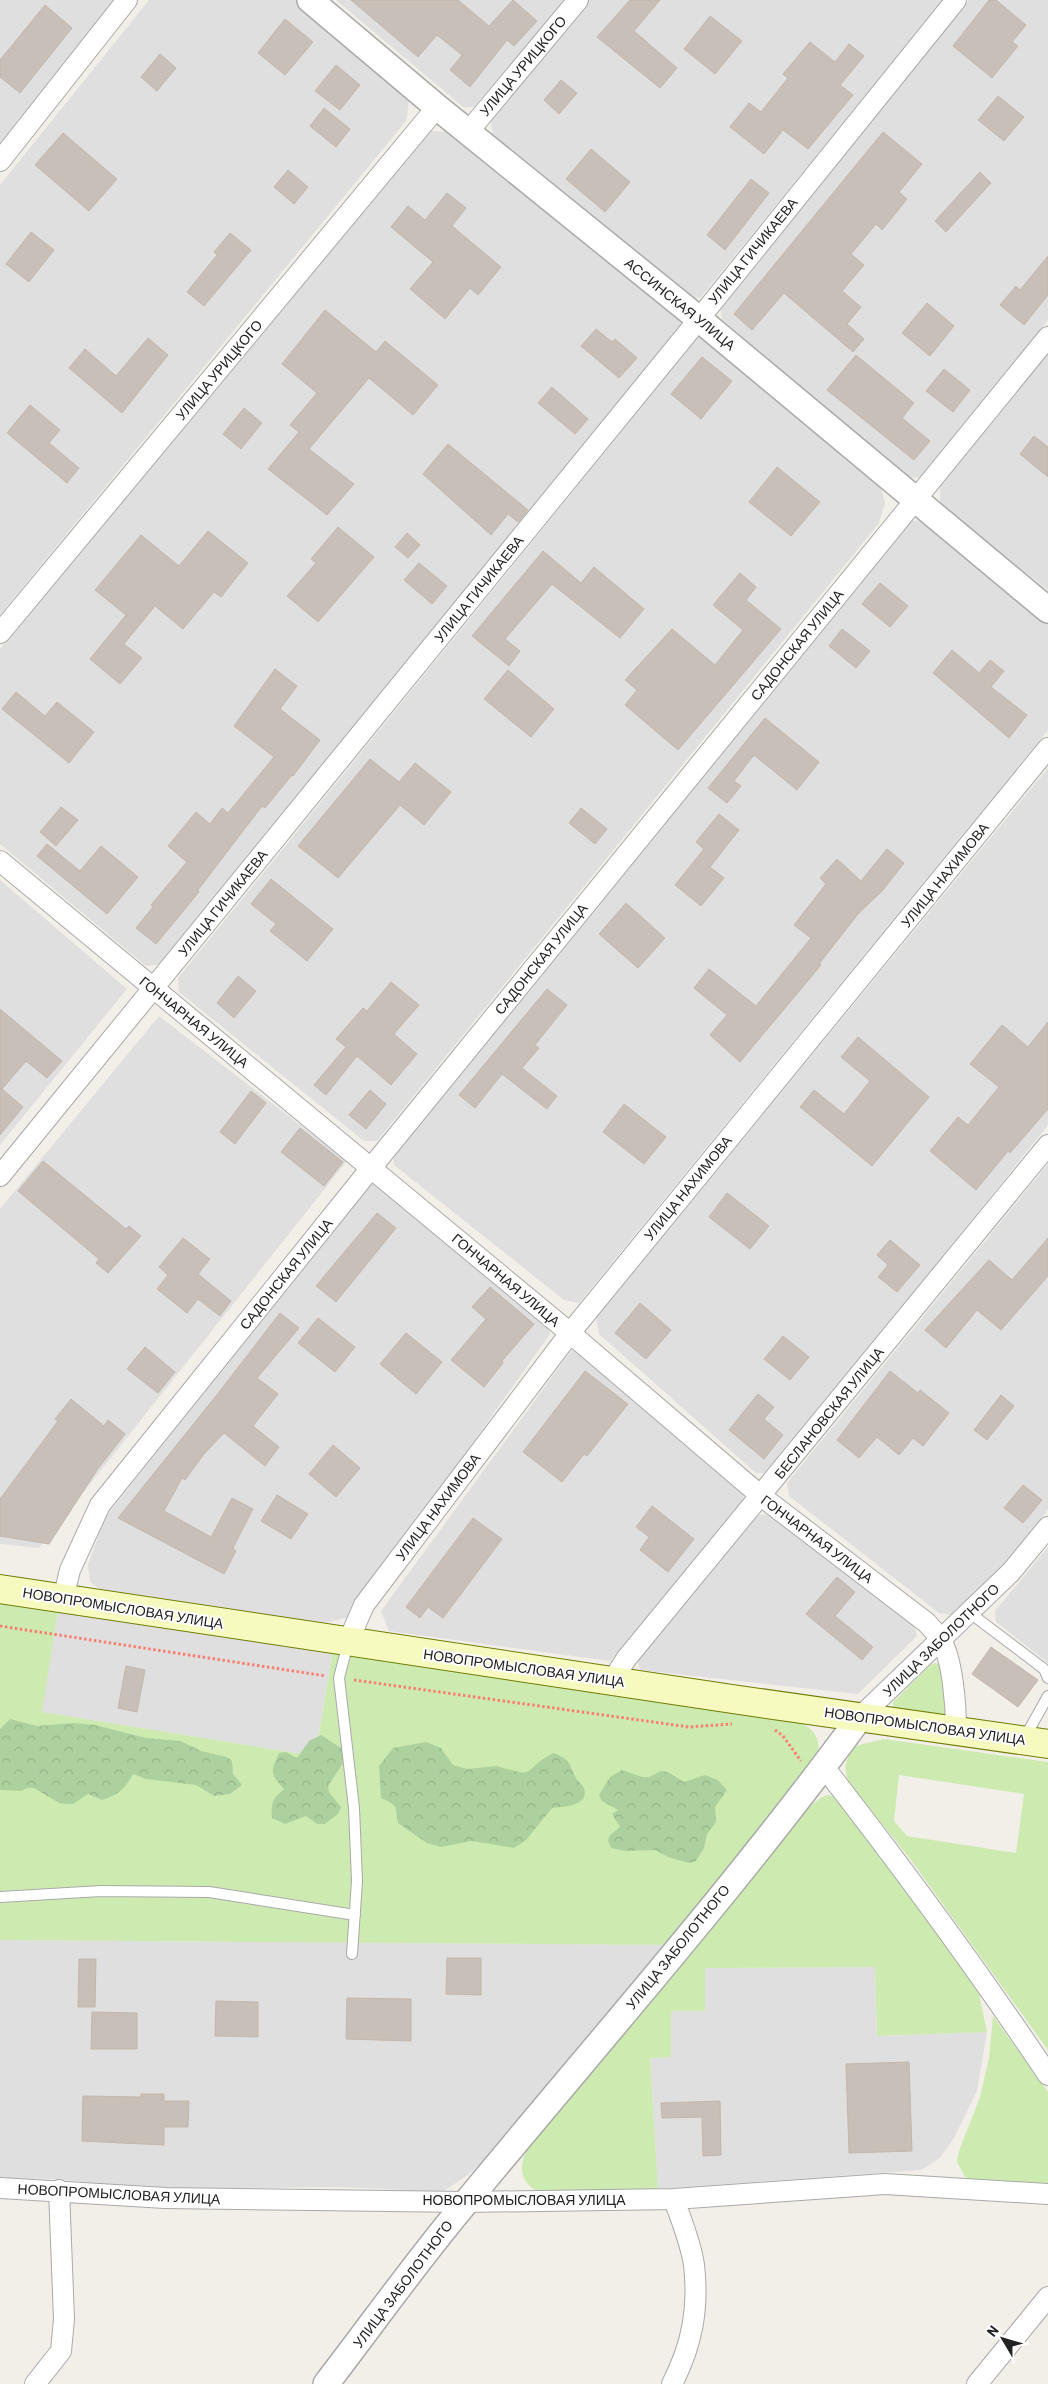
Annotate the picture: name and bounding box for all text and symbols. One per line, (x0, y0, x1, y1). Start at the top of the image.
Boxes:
street label: УЛИЦА УРИЦКОГО (476, 12, 569, 119)
street label: УЛИЦА ГИЧИКАЕВА (704, 193, 801, 307)
street label: АССИНСКАЯ УЛИЦА (622, 254, 740, 354)
street label: УЛИЦА УРИЦКОГО (172, 316, 265, 423)
street label: УЛИЦА ГИЧИКАЕВА (430, 531, 527, 645)
street label: САДОНСКАЯ УЛИЦА (747, 585, 847, 704)
street label: УЛИЦА НАХИМОВА (897, 818, 992, 930)
street label: УЛИЦА ГИЧИКАЕВА (174, 845, 271, 959)
street label: САДОНСКАЯ УЛИЦА (491, 899, 591, 1018)
street label: ГОНЧАРНАЯ УЛИЦА (136, 972, 253, 1071)
street label: УЛИЦА НАХИМОВА (640, 1131, 735, 1243)
street label: САДОНСКАЯ УЛИЦА (236, 1214, 336, 1333)
street label: ГОНЧАРНАЯ УЛИЦА (449, 1230, 564, 1330)
street label: БЕСЛАНОВСКАЯ УЛИЦА (770, 1343, 887, 1482)
street label: УЛИЦА НАХИМОВА (392, 1449, 484, 1564)
street label: ГОНЧАРНАЯ УЛИЦА (758, 1491, 877, 1587)
street label: УЛИЦА ЗАБОЛОТНОГО (879, 1580, 1002, 1700)
street label: НОВОПРОМЫСЛОВАЯ УЛИЦА (21, 1583, 225, 1632)
street label: НОВОПРОМЫСЛОВАЯ УЛИЦА (422, 1645, 626, 1690)
street label: НОВОПРОМЫСЛОВАЯ УЛИЦА (823, 1703, 1027, 1748)
street label: УЛИЦА ЗАБОЛОТНОГО (622, 1881, 733, 2012)
street label: НОВОПРОМЫСЛОВАЯ УЛИЦА (17, 2180, 221, 2207)
street label: НОВОПРОМЫСЛОВАЯ УЛИЦА (422, 2191, 626, 2208)
street label: УЛИЦА ЗАБОЛОТНОГО (349, 2217, 456, 2351)
north arrow (978, 2314, 1028, 2364)
text: N (983, 2322, 1002, 2340)

